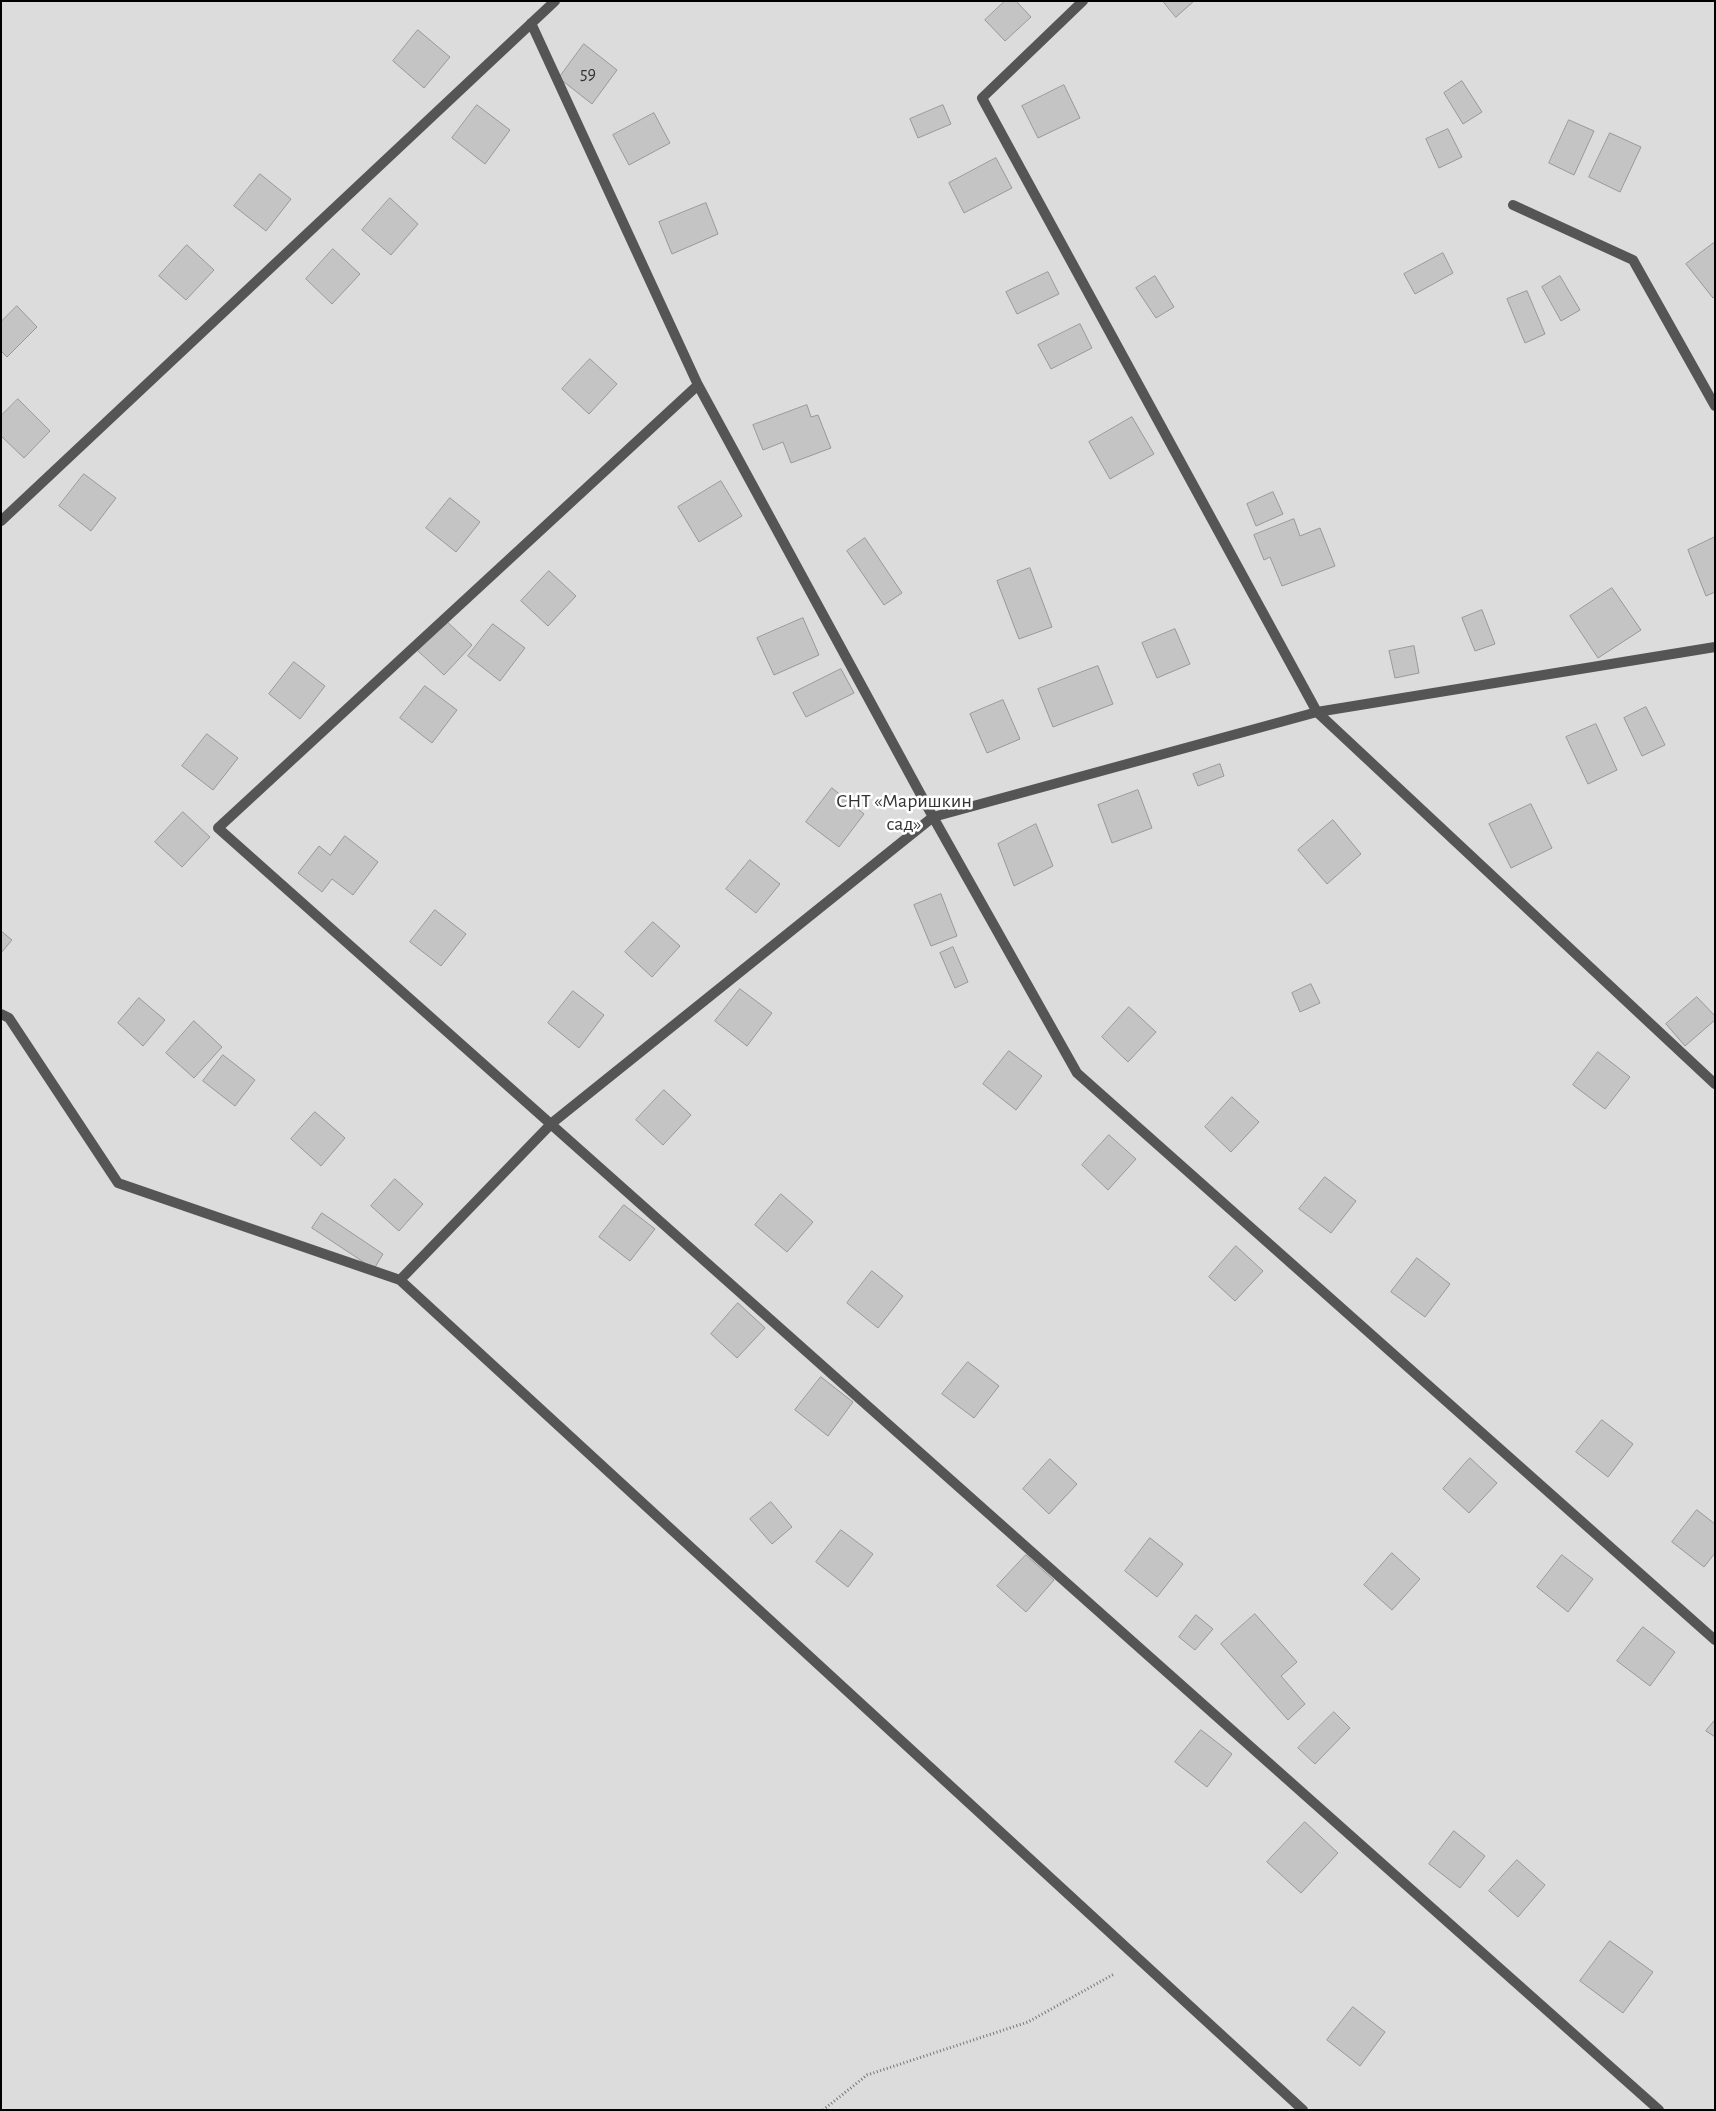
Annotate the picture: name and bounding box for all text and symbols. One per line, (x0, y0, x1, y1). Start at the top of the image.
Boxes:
house number: 59 (580, 63, 596, 85)
park label: СНТ «Маришкин сад» (836, 789, 972, 836)

